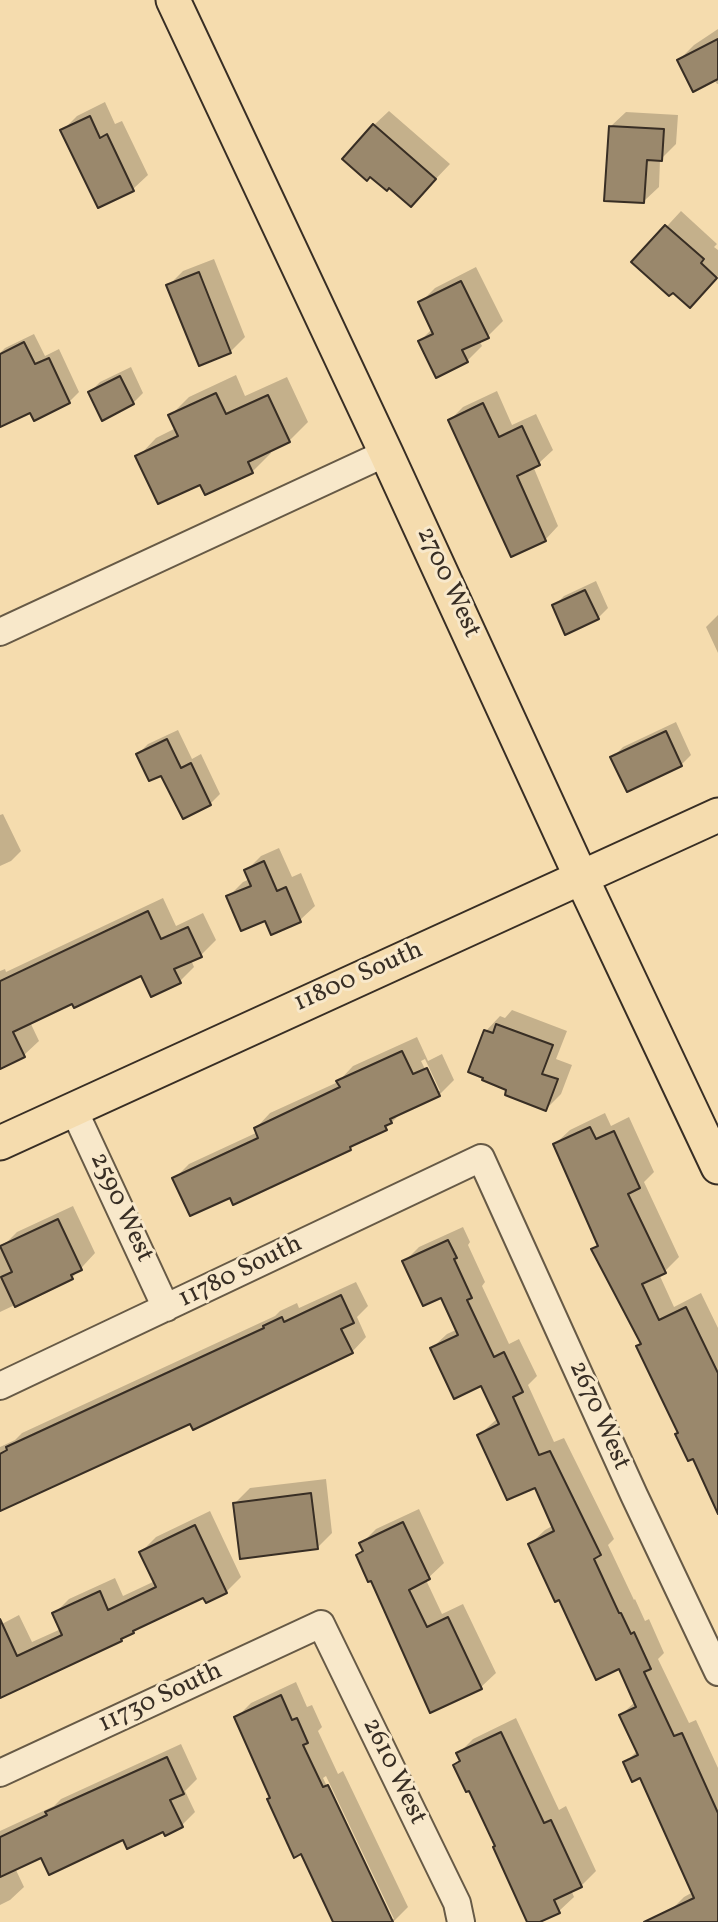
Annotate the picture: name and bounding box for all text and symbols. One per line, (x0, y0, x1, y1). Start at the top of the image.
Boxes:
street label: 2700 West (408, 523, 486, 643)
street label: 11800 South (290, 936, 428, 1020)
street label: 2590 West (81, 1148, 159, 1268)
street label: 11780 South (174, 1230, 308, 1316)
street label: 2670 West (560, 1357, 636, 1475)
street label: 11730 South (94, 1657, 228, 1741)
street label: 2610 West (354, 1714, 432, 1830)

